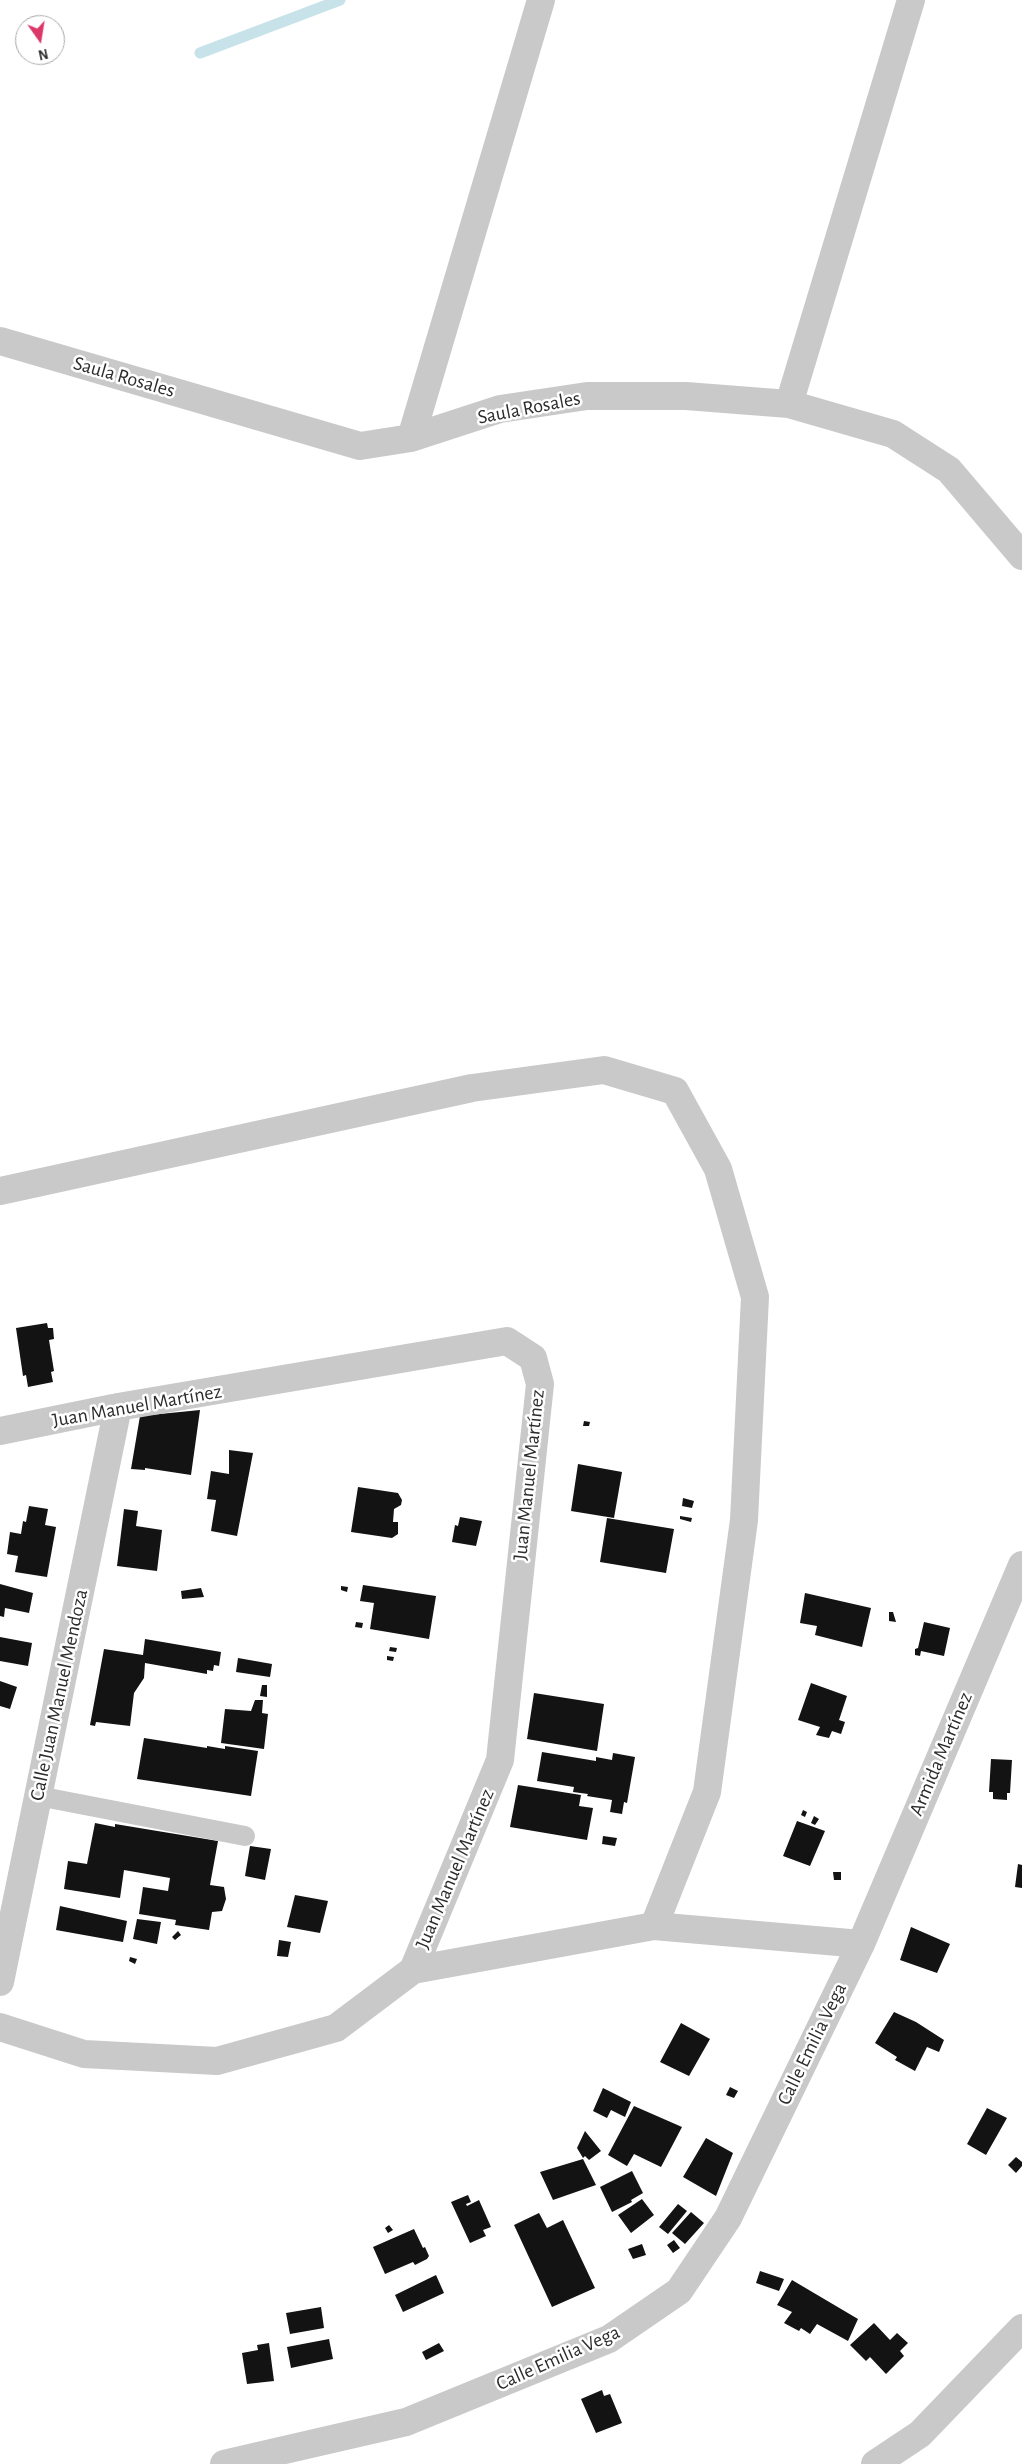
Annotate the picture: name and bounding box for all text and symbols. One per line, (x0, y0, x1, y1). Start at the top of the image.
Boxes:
north arrow (15, 15, 65, 65)
text: N (37, 46, 49, 62)
street label: Saula Rosales (71, 351, 177, 403)
street label: Saula Rosales (475, 386, 583, 430)
street label: Juan Manuel Martínez (50, 1379, 224, 1433)
street label: Juan Manuel Martínez (508, 1388, 550, 1562)
street label: Calle Juan Manuel Mendoza (25, 1587, 93, 1803)
street label: Armida Martínez (904, 1689, 978, 1819)
street label: Juan Manuel Martínez (410, 1785, 500, 1953)
street label: Calle Emilia Vega (772, 1979, 852, 2109)
street label: Calle Emilia Vega (492, 2320, 624, 2396)

